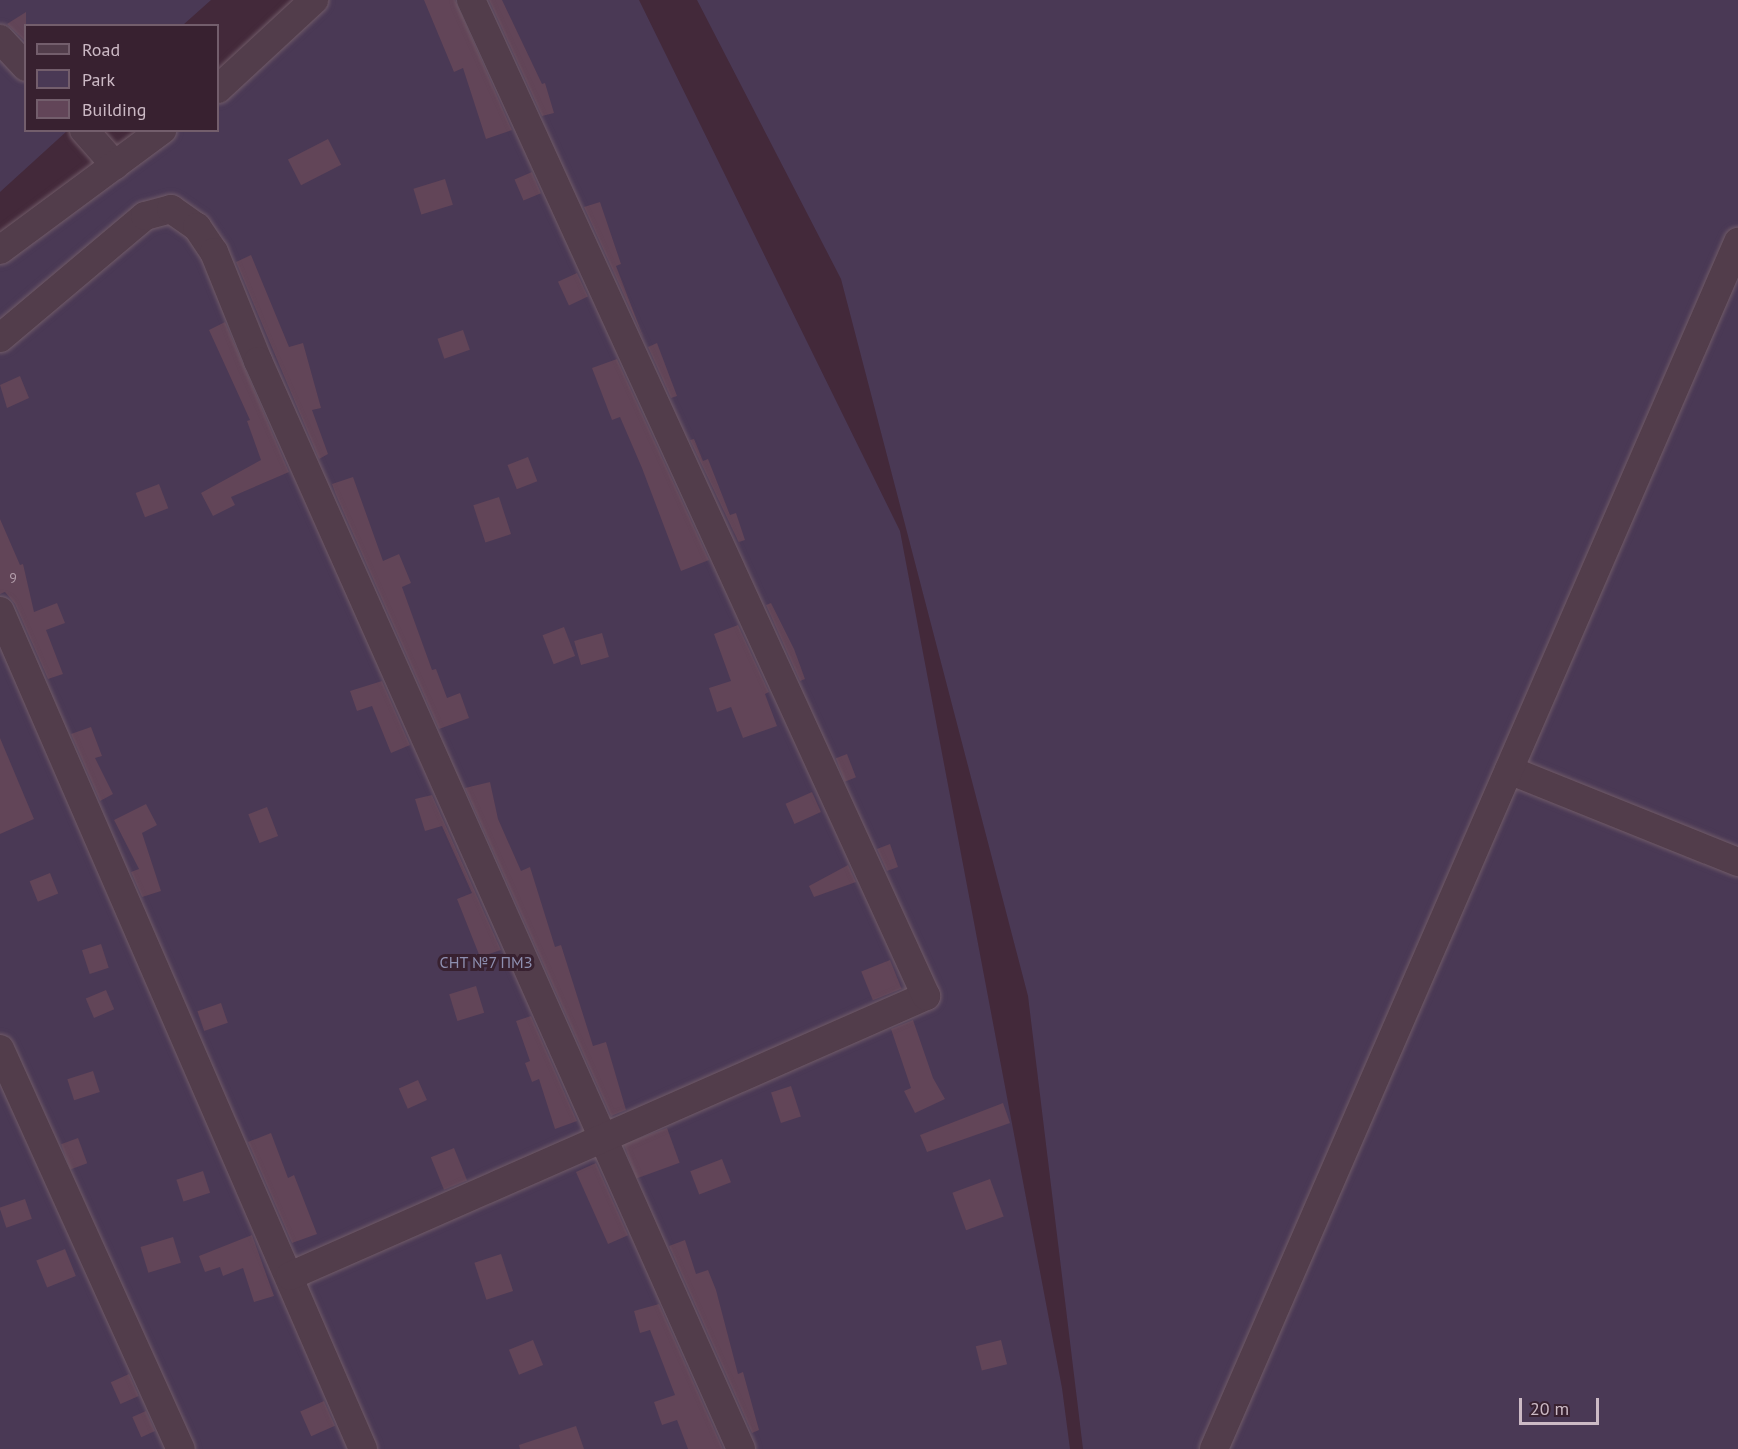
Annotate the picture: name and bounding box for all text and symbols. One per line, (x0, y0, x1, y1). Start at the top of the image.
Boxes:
legend (24, 24, 219, 132)
text: Road (82, 38, 120, 61)
text: Park (82, 68, 115, 91)
text: Building (82, 98, 146, 121)
house number: 9 (9, 570, 17, 586)
park label: СНТ №7 ПМЗ (439, 952, 533, 972)
scale bar (1522, 1386, 1602, 1424)
text: 20 m (1530, 1397, 1569, 1420)

